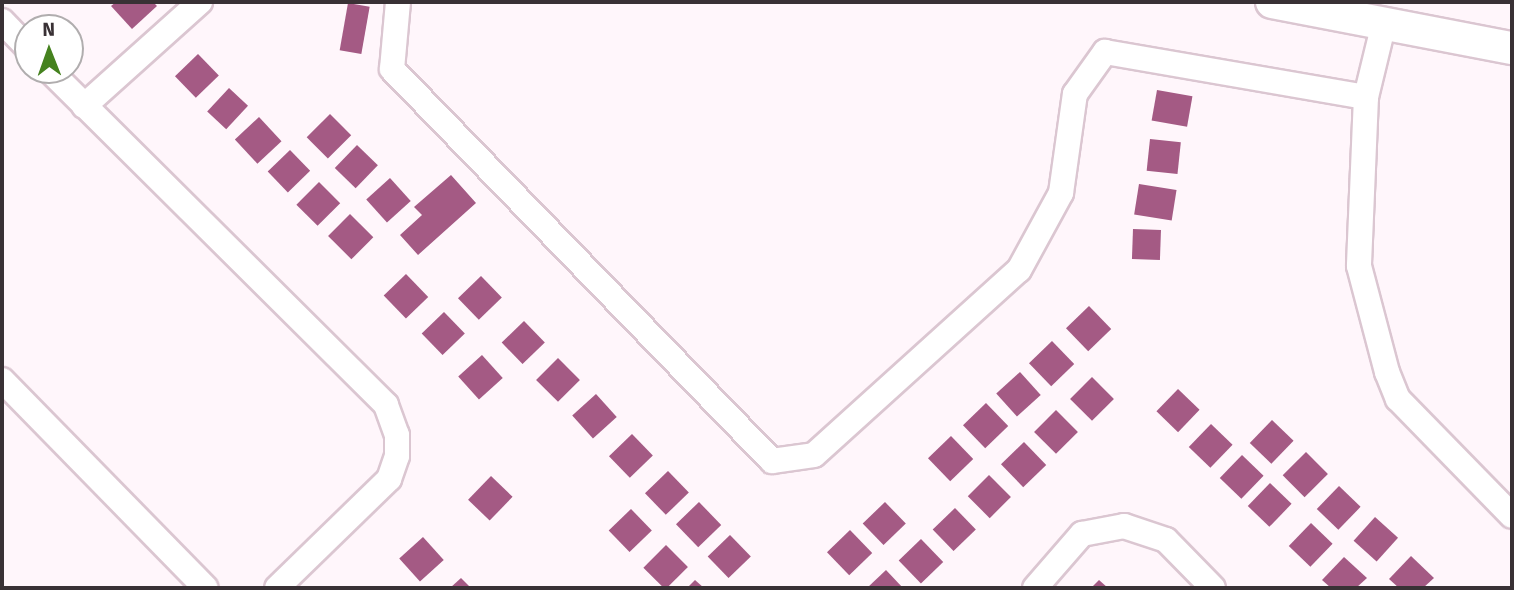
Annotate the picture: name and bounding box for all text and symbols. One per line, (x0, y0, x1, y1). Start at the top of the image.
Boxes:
north arrow (14, 14, 84, 84)
text: N (42, 18, 55, 41)

